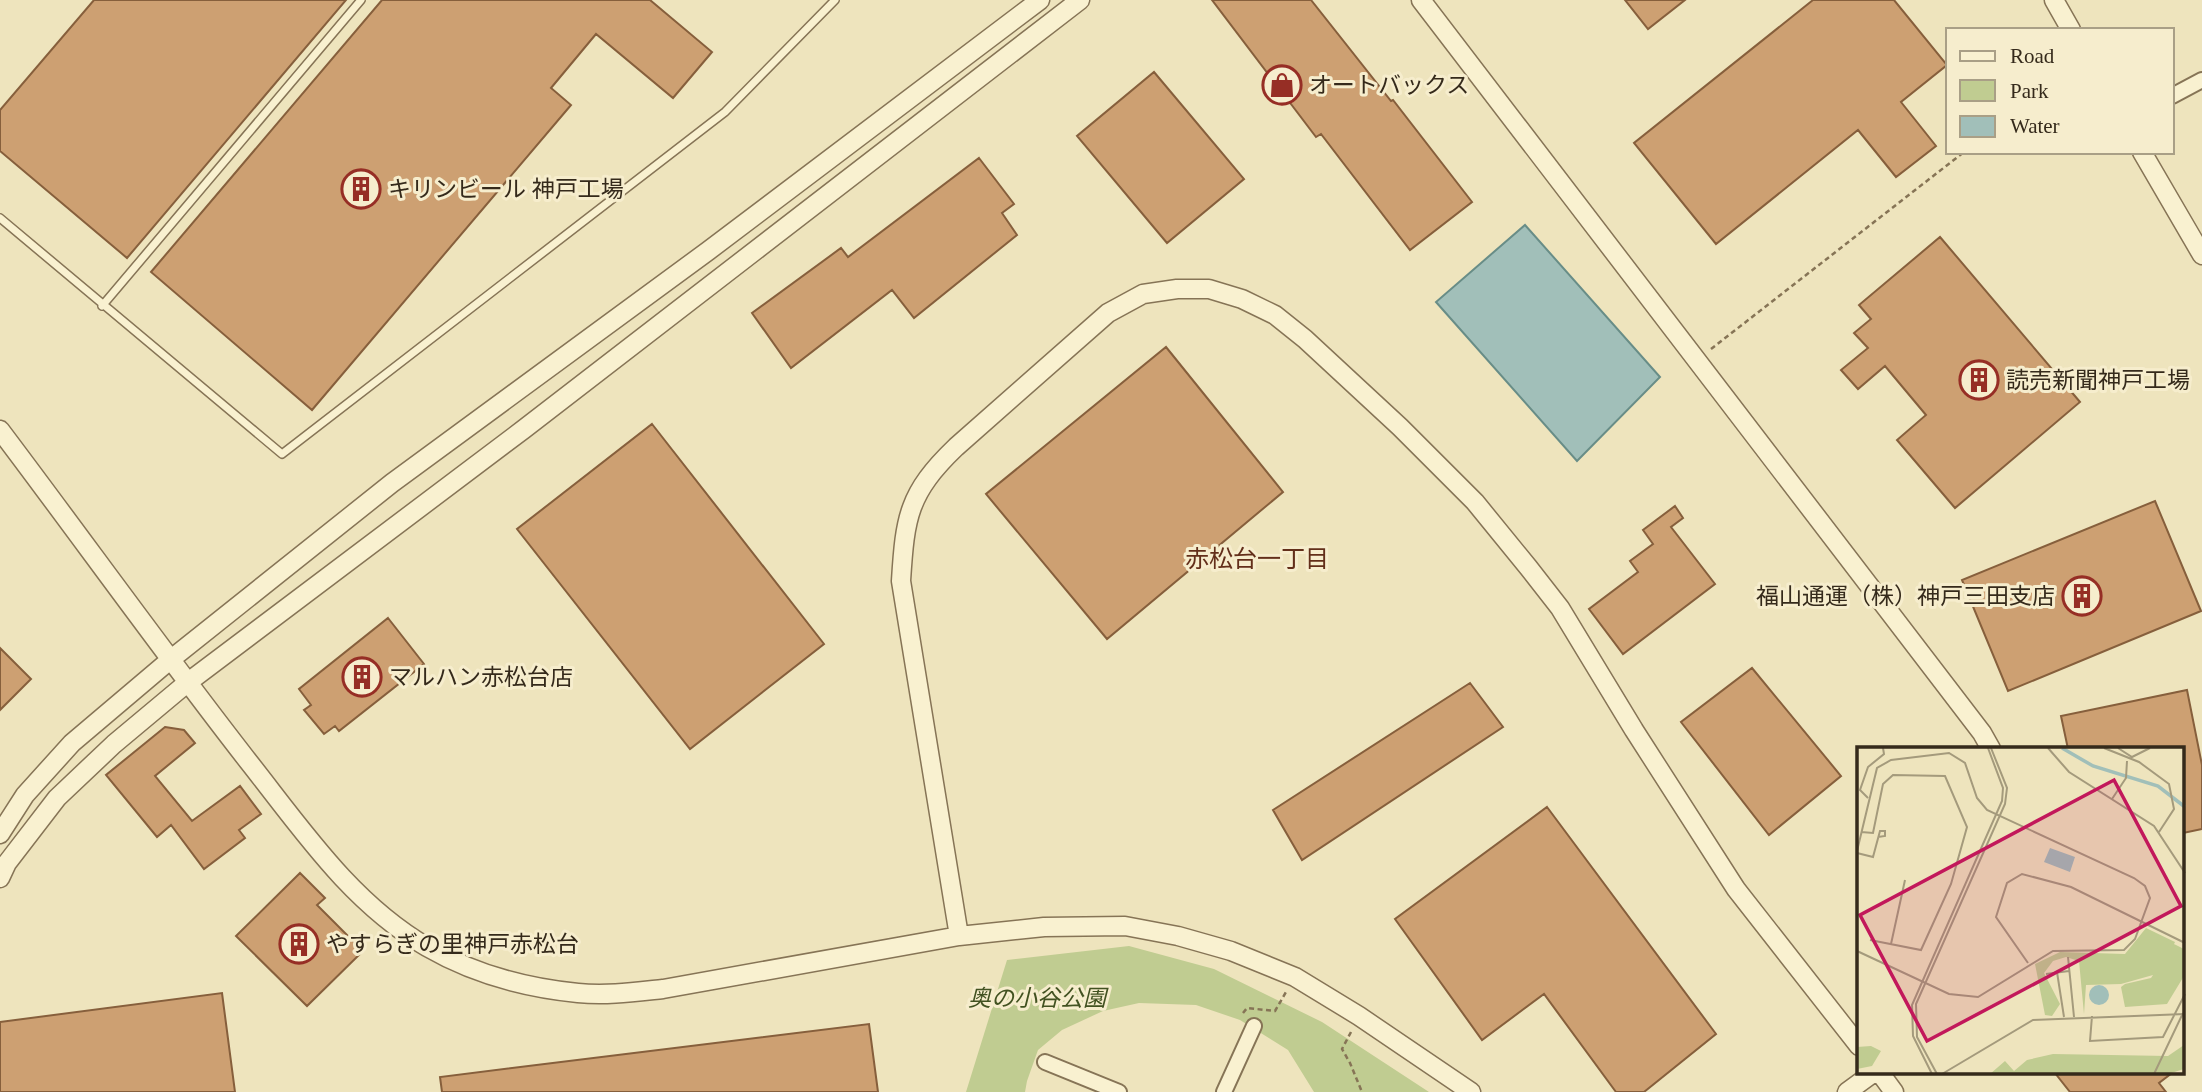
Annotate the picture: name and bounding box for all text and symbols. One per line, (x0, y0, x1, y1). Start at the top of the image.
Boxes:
legend (1946, 28, 2174, 154)
text: Road (2010, 44, 2055, 68)
shop icon: オートバックス (1261, 64, 1303, 106)
place label: オートバックス (1309, 73, 1469, 98)
text: Park (2010, 79, 2049, 103)
text: Water (2010, 114, 2060, 138)
building icon: キリンビール 神戸工場 (340, 168, 382, 210)
place label: キリンビール 神戸工場 (388, 177, 624, 202)
building icon: 読売新聞神戸工場 (1958, 359, 2000, 401)
place label: 読売新聞神戸工場 (2006, 368, 2190, 393)
district label: 赤松台一丁目 (1185, 546, 1329, 572)
building icon: 福山通運（株）神戸三田支店 (2061, 575, 2103, 617)
place label: 福山通運（株）神戸三田支店 (1756, 584, 2055, 609)
building icon: マルハン赤松台店 (341, 656, 383, 698)
place label: マルハン赤松台店 (389, 665, 573, 690)
inset map (1857, 747, 2184, 1074)
building icon: やすらぎの里神戸赤松台 (278, 923, 320, 965)
place label: やすらぎの里神戸赤松台 (326, 932, 579, 957)
park label: 奥の小谷公園 (968, 986, 1109, 1011)

